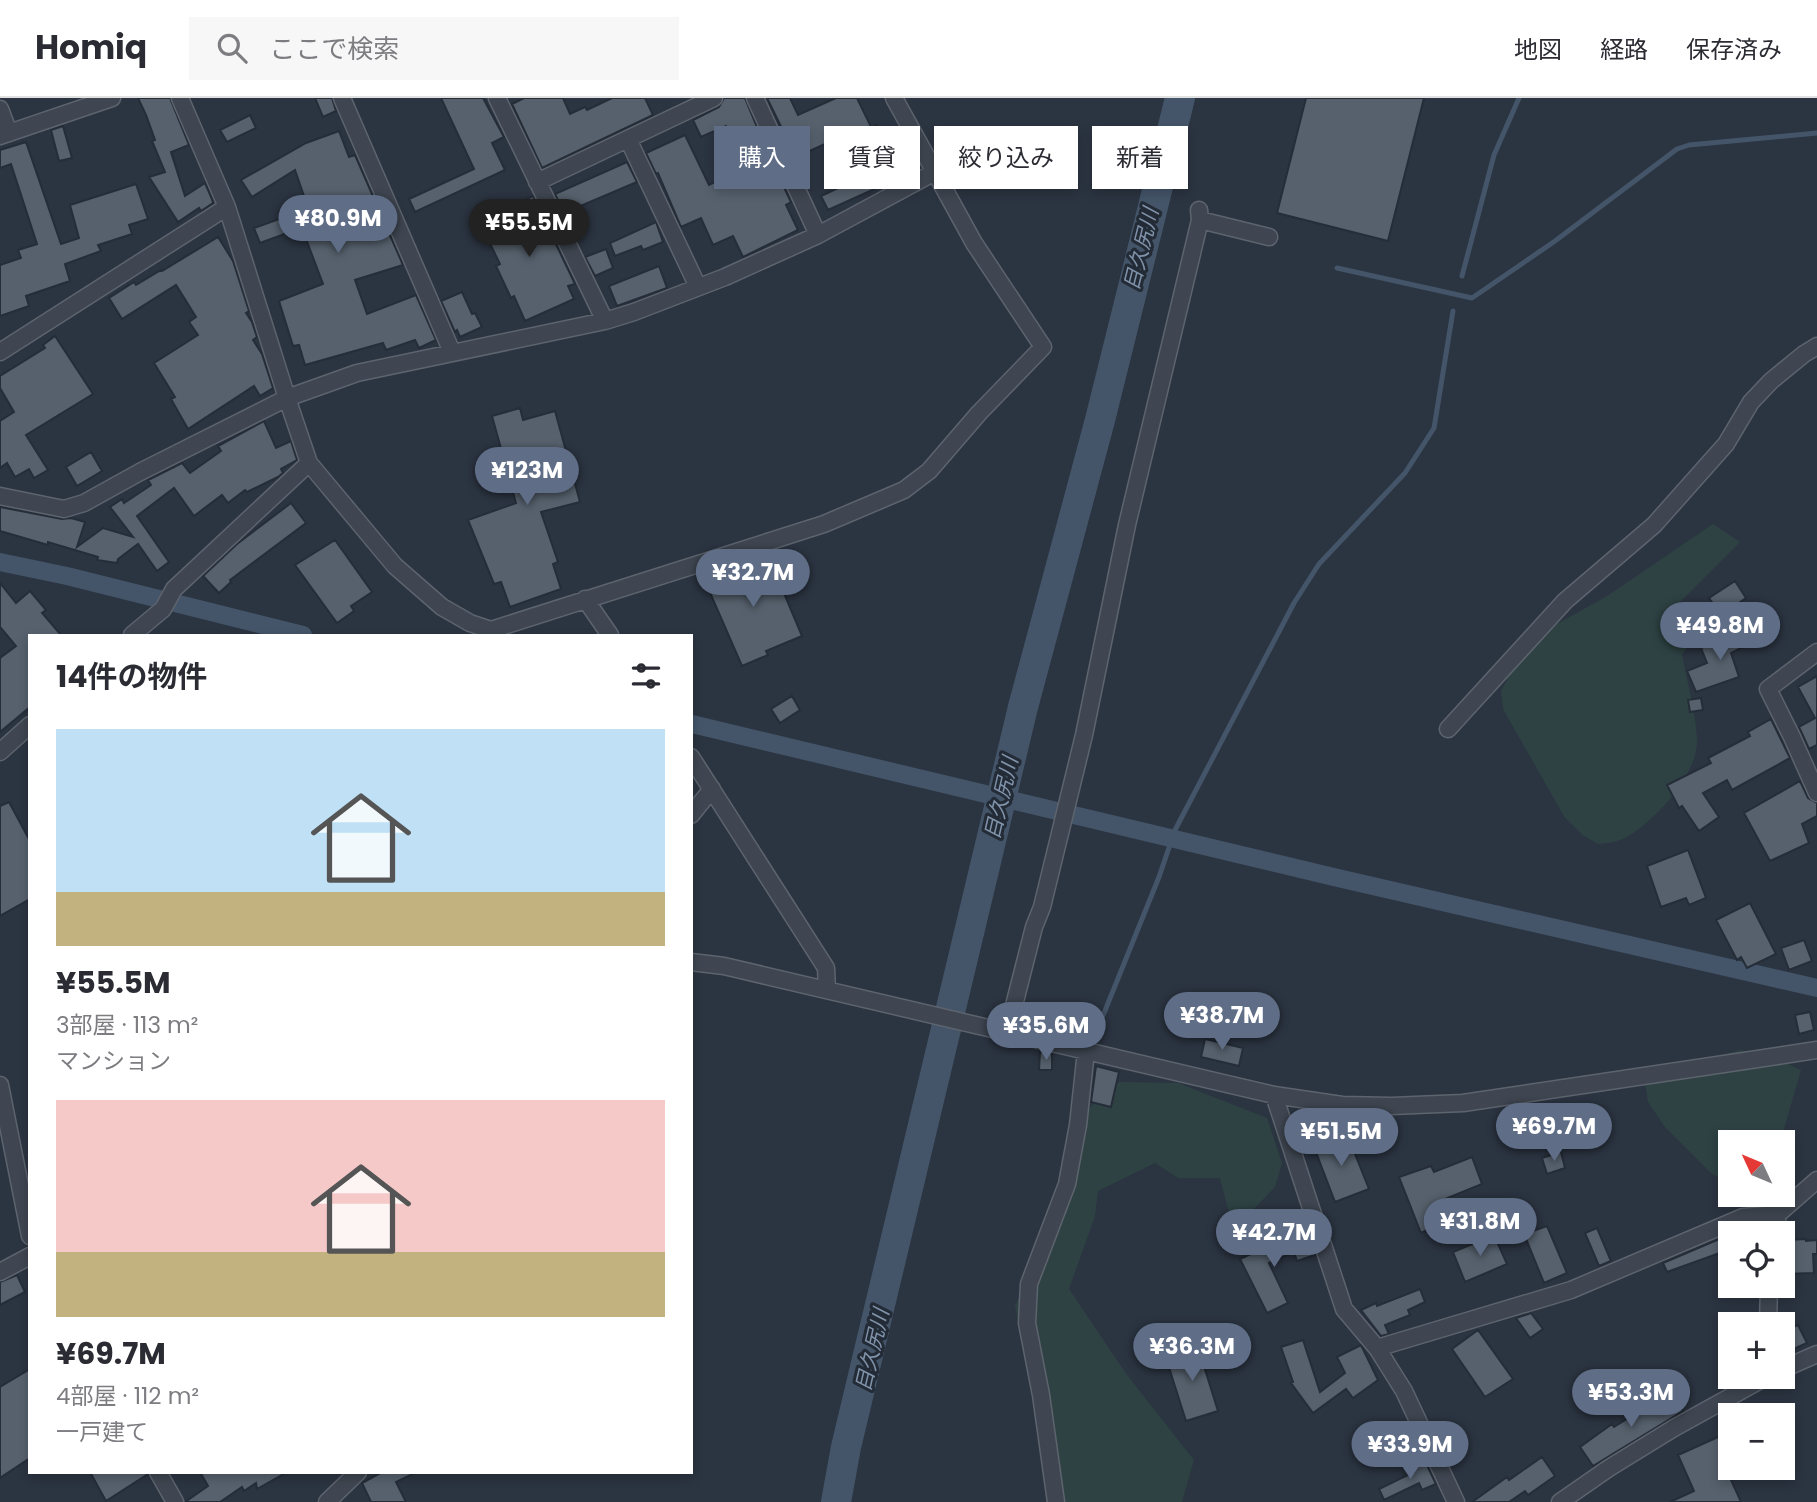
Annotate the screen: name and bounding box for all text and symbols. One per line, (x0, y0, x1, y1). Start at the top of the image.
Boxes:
search box (189, 17, 679, 80)
text: Homiq (35, 24, 147, 71)
icon: search (213, 29, 251, 67)
text: ここで検索 (269, 31, 399, 67)
text: 地図 (1514, 33, 1562, 66)
text: 経路 (1600, 33, 1648, 66)
text: 保存済み (1686, 33, 1782, 66)
chip: 購入 (714, 126, 810, 189)
chip: 賃貸 (824, 126, 920, 189)
chip: 絞り込み (934, 126, 1078, 189)
chip: 新着 (1092, 126, 1188, 189)
pin: ¥80.9M (281, 195, 395, 255)
pin: ¥55.5M (472, 200, 586, 259)
text: ¥80.9M (294, 202, 382, 234)
water label: 目久尻川 (1117, 203, 1166, 293)
text: ¥55.5M (485, 206, 573, 238)
pin: ¥123M (478, 448, 576, 507)
text: ¥123M (491, 454, 563, 486)
pin: ¥32.7M (696, 550, 810, 609)
text: ¥32.7M (712, 556, 794, 588)
pin: ¥49.8M (1663, 602, 1777, 662)
text: ¥49.8M (1676, 609, 1764, 641)
text: 14件の物件 (56, 655, 208, 698)
icon: filters (627, 657, 665, 695)
water label: 目久尻川 (977, 752, 1025, 842)
icon: home (298, 775, 424, 901)
text: ¥55.5M (56, 961, 171, 1004)
pin: ¥38.7M (1165, 992, 1279, 1052)
text: ¥38.7M (1180, 999, 1264, 1031)
pin: ¥35.6M (989, 1002, 1103, 1062)
text: 3部屋 · 113 m² (56, 1009, 198, 1041)
text: ¥35.6M (1003, 1009, 1089, 1041)
text: マンション (56, 1045, 171, 1077)
pin: ¥69.7M (1497, 1104, 1611, 1163)
pin: ¥51.5M (1284, 1108, 1398, 1168)
text: ¥69.7M (1512, 1110, 1596, 1142)
text: ¥51.5M (1300, 1115, 1382, 1147)
north arrow (1718, 1130, 1796, 1208)
map controls (1718, 1130, 1795, 1480)
icon: home (298, 1146, 424, 1272)
pin: ¥31.8M (1423, 1198, 1537, 1258)
text: ¥31.8M (1440, 1205, 1520, 1237)
pin: ¥42.7M (1217, 1210, 1331, 1269)
text: ¥42.7M (1232, 1216, 1316, 1248)
button: locate (1718, 1221, 1795, 1298)
water label: 目久尻川 (848, 1304, 896, 1394)
button: + (1718, 1312, 1795, 1389)
pin: ¥36.3M (1135, 1324, 1249, 1383)
text: ¥36.3M (1149, 1330, 1235, 1362)
text: ¥69.7M (56, 1332, 166, 1375)
pin: ¥53.3M (1574, 1370, 1688, 1429)
text: ¥53.3M (1588, 1376, 1674, 1408)
text: 4部屋 · 112 m² (56, 1380, 199, 1412)
button: − (1718, 1403, 1795, 1480)
text: 一戸建て (56, 1416, 148, 1448)
pin: ¥33.9M (1353, 1422, 1467, 1481)
text: ¥33.9M (1367, 1428, 1453, 1460)

